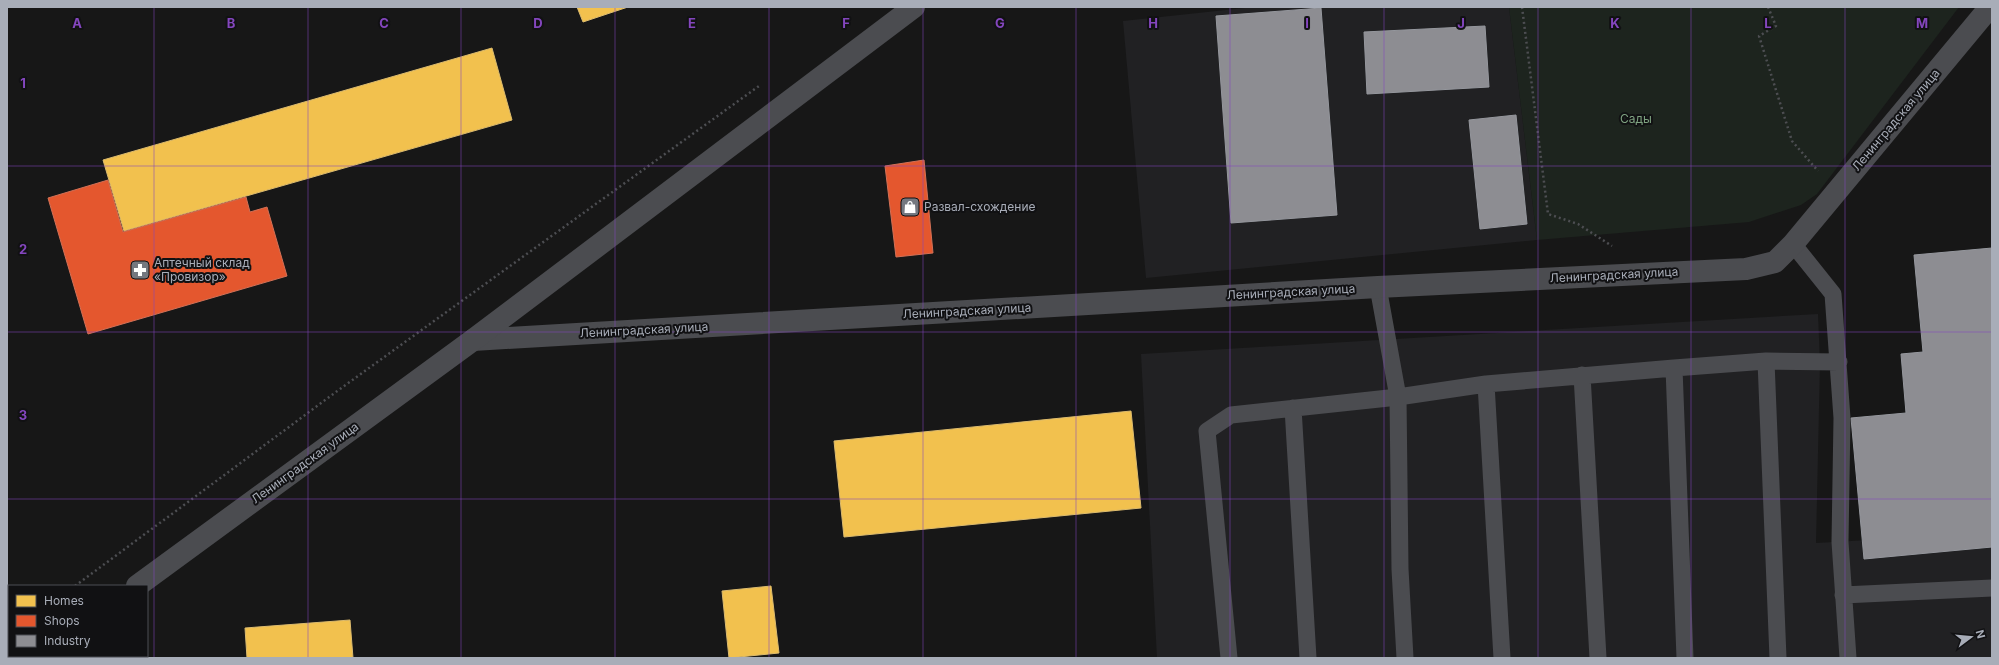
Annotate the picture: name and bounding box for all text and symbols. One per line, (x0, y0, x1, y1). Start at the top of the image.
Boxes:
text: A (72, 15, 82, 31)
text: B (227, 15, 236, 31)
text: C (379, 15, 389, 31)
text: D (533, 15, 543, 31)
text: E (688, 15, 696, 31)
text: F (842, 15, 850, 31)
text: G (995, 15, 1005, 31)
text: H (1148, 15, 1158, 31)
text: I (1305, 15, 1309, 31)
text: J (1457, 15, 1465, 31)
text: K (1610, 15, 1620, 31)
text: L (1764, 15, 1772, 31)
text: M (1916, 15, 1928, 31)
street label: Ленинградская улица (1849, 66, 1943, 174)
text: 1 (20, 75, 26, 91)
park label: Сады (1620, 111, 1652, 126)
shop icon: Развал-схождение (899, 196, 921, 218)
place label: Развал-схождение (924, 199, 1036, 214)
text: 2 (19, 241, 27, 257)
place label: Аптечный склад «Провизор» (154, 255, 250, 284)
pharmacy icon: Аптечный склад «Провизор» (129, 259, 151, 281)
street label: Ленинградская улица (1549, 264, 1679, 285)
street label: Ленинградская улица (1226, 281, 1356, 302)
street label: Ленинградская улица (902, 300, 1032, 321)
street label: Ленинградская улица (579, 319, 709, 340)
text: 3 (19, 407, 27, 423)
street label: Ленинградская улица (248, 419, 361, 506)
legend (8, 585, 148, 657)
text: Homes (44, 593, 84, 608)
text: Shops (44, 613, 80, 628)
north arrow (1951, 617, 1991, 657)
text: N (1973, 628, 1988, 640)
text: Industry (44, 633, 91, 648)

